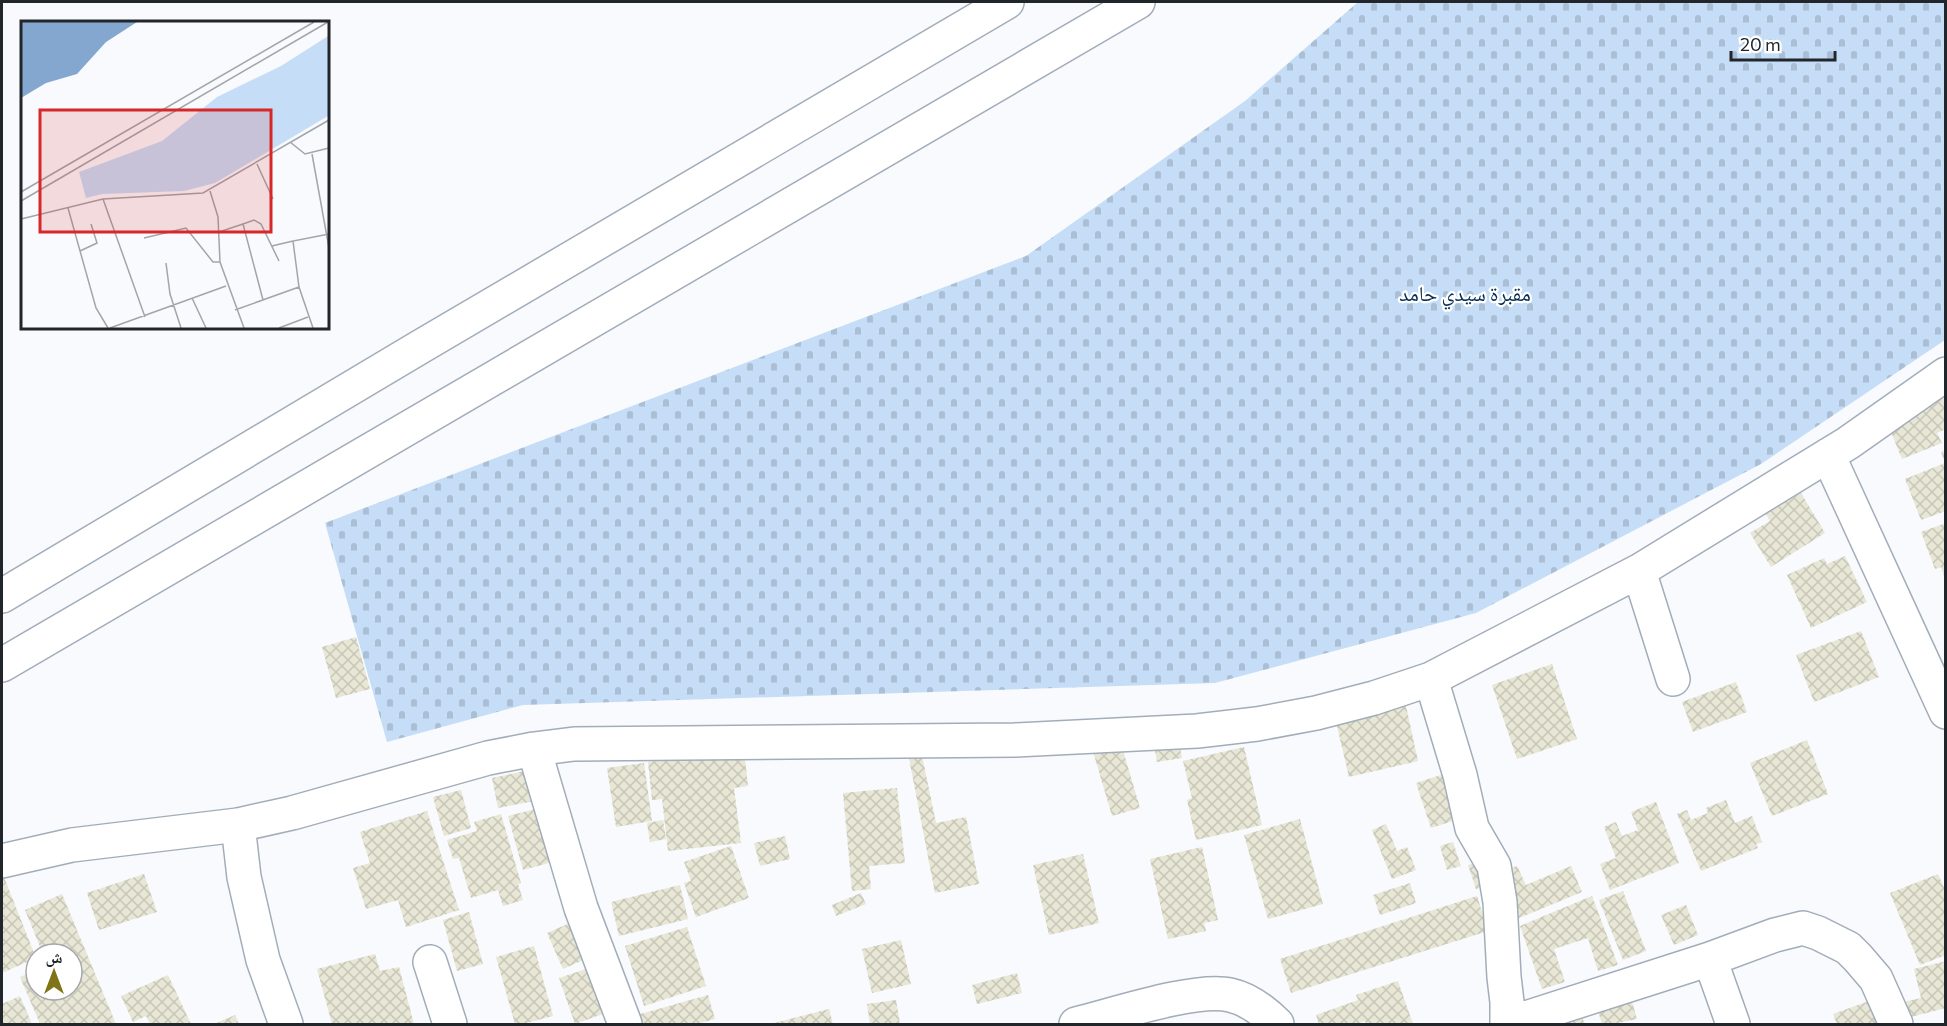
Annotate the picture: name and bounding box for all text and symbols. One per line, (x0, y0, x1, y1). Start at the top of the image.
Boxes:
inset map (21, 21, 328, 328)
scale bar (1731, 24, 1834, 62)
text: 20 m (1740, 33, 1781, 55)
park label: مقبرة سيدي حامد (1399, 280, 1531, 310)
north arrow (24, 942, 84, 1002)
text: ش (46, 947, 63, 967)

